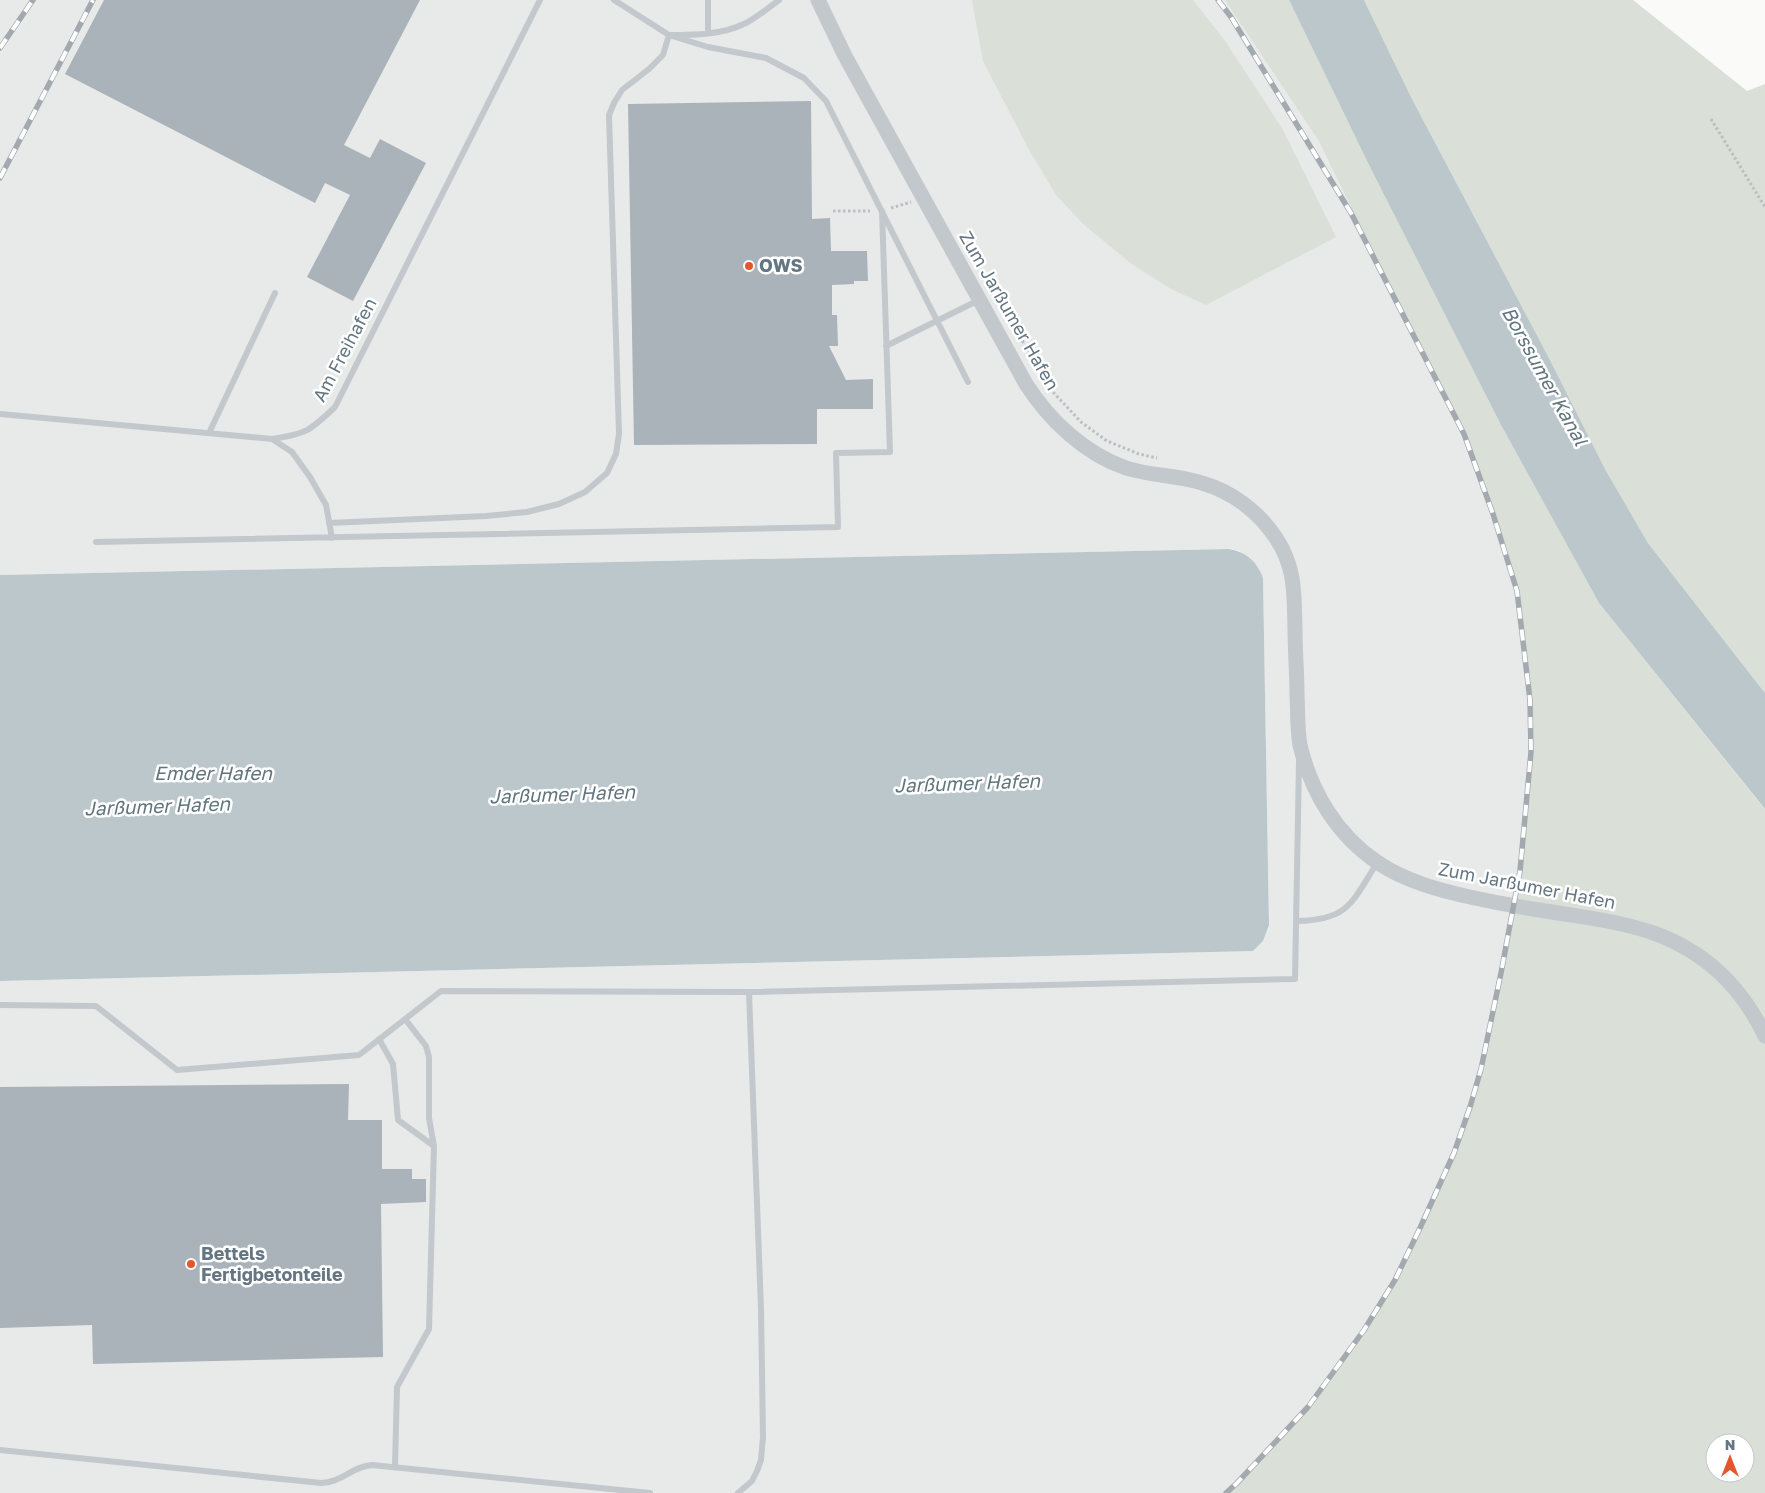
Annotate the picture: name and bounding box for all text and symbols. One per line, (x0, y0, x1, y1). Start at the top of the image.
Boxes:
street label: Zum Jarßumer Hafen (955, 227, 1064, 394)
place label: OWS (759, 254, 802, 276)
marker: OWS (743, 260, 755, 272)
street label: Am Freihafen (308, 294, 381, 405)
water label: Borssumer Kanal (1498, 302, 1594, 450)
water label: Emder Hafen (154, 761, 273, 784)
water label: Jarßumer Hafen (894, 768, 1042, 797)
water label: Jarßumer Hafen (489, 779, 637, 808)
water label: Jarßumer Hafen (84, 791, 232, 820)
street label: Zum Jarßumer Hafen (1437, 857, 1618, 913)
place label: Bettels Fertigbetonteile (201, 1242, 343, 1285)
marker: Bettels Fertigbetonteile (185, 1258, 197, 1270)
north arrow (1705, 1433, 1755, 1483)
text: N (1725, 1436, 1735, 1453)

